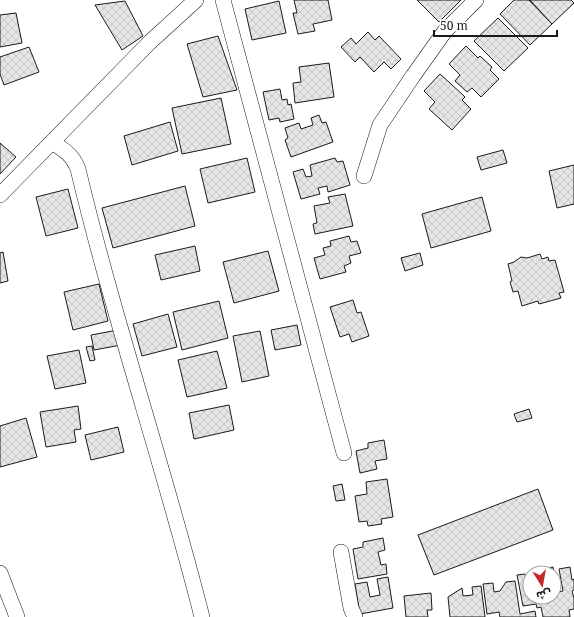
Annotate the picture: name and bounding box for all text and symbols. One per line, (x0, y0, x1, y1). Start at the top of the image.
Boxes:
scale bar (434, 12, 557, 38)
text: 50 m (440, 17, 468, 34)
north arrow (522, 565, 562, 605)
text: ش (535, 587, 553, 604)

